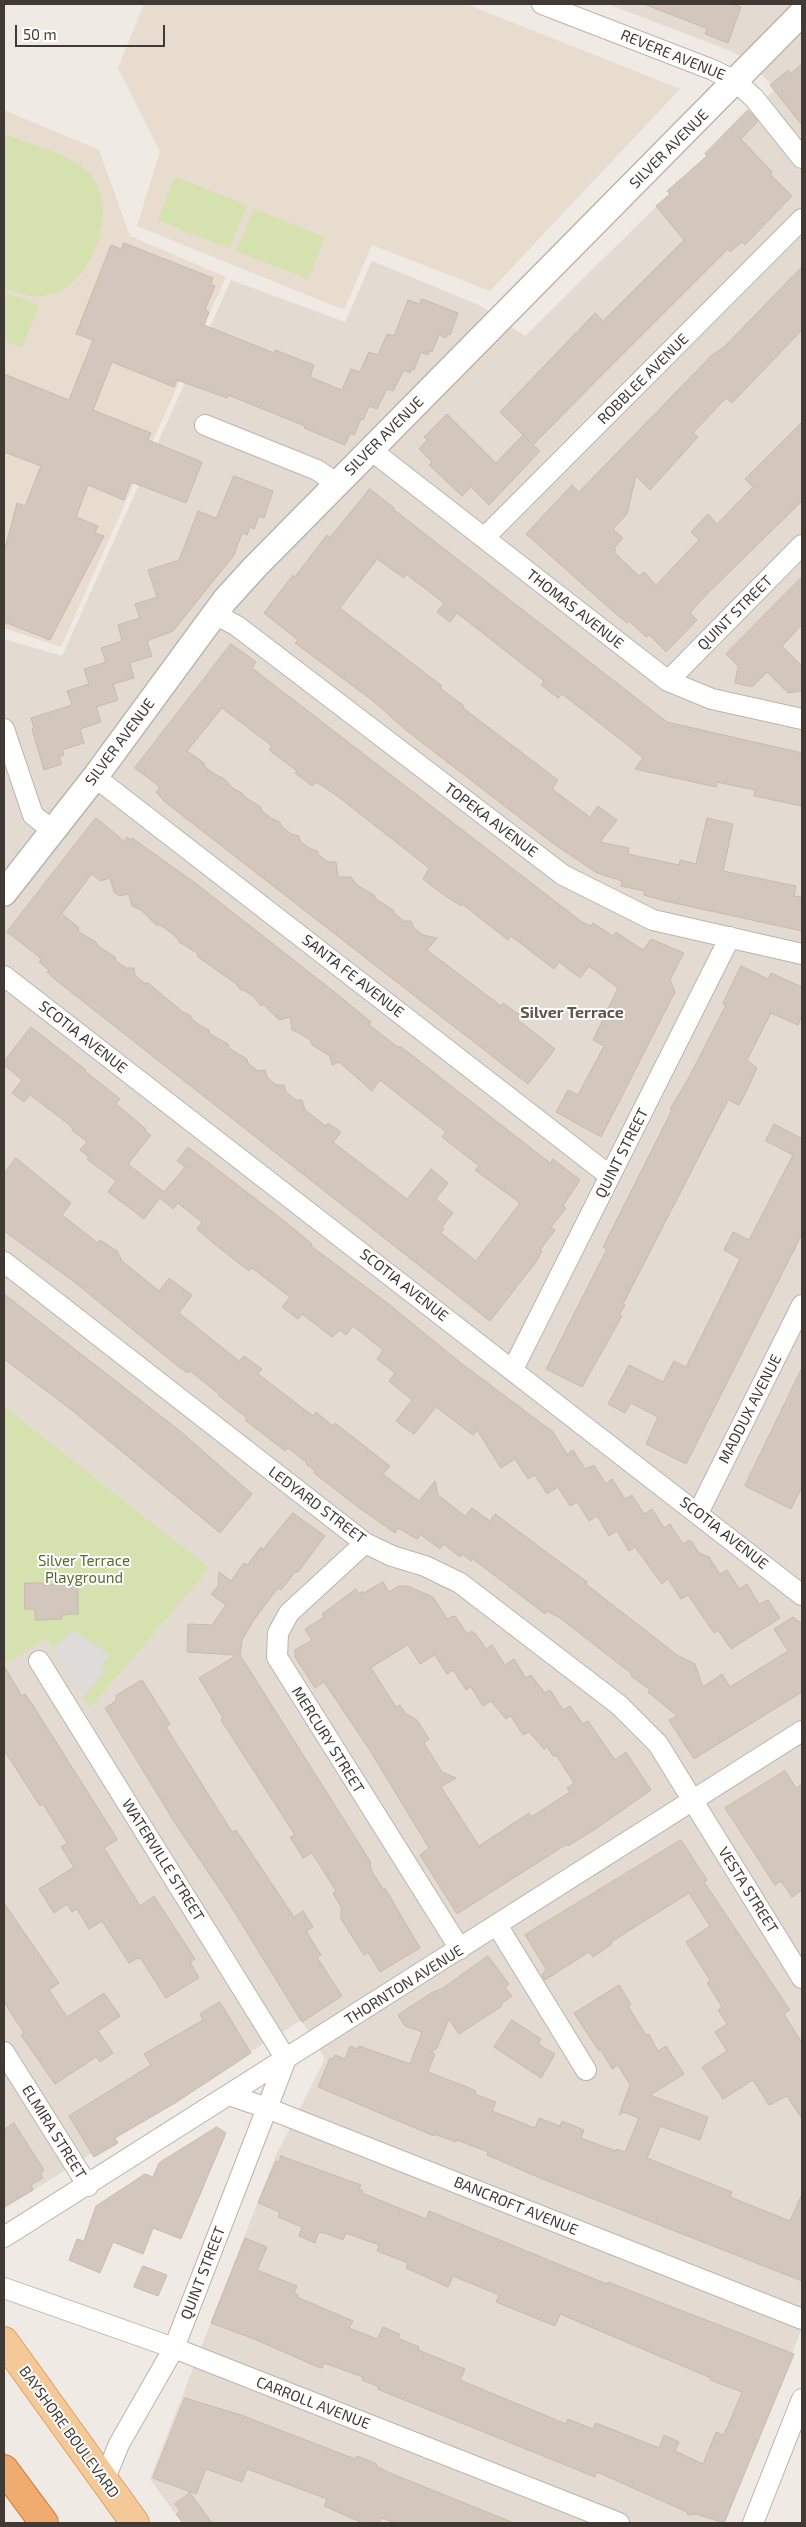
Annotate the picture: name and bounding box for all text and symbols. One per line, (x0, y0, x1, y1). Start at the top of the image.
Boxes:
scale bar (18, 15, 168, 47)
text: 50 m (23, 25, 57, 43)
street label: REVERE AVENUE (618, 26, 728, 84)
street label: SILVER AVENUE (626, 106, 712, 192)
street label: ROBBLEE AVENUE (594, 330, 692, 428)
street label: SILVER AVENUE (341, 393, 427, 479)
street label: THOMAS AVENUE (523, 565, 627, 653)
street label: QUINT STREET (694, 572, 776, 654)
street label: SILVER AVENUE (81, 695, 159, 789)
street label: TOPEKA AVENUE (441, 779, 541, 861)
street label: SANTA FE AVENUE (299, 931, 407, 1021)
street label: SCOTIA AVENUE (35, 997, 131, 1077)
district label: Silver Terrace (520, 1003, 624, 1023)
street label: QUINT STREET (592, 1105, 652, 1201)
street label: SCOTIA AVENUE (356, 1245, 452, 1325)
street label: MADDUX AVENUE (715, 1351, 785, 1467)
street label: LEDYARD STREET (265, 1462, 369, 1548)
street label: SCOTIA AVENUE (676, 1493, 772, 1573)
park label: Silver Terrace Playground (38, 1552, 130, 1587)
street label: MERCURY STREET (288, 1683, 368, 1797)
street label: WATERVILLE STREET (118, 1796, 208, 1924)
street label: VESTA STREET (714, 1844, 782, 1936)
street label: THORNTON AVENUE (341, 1941, 467, 2029)
street label: ELMIRA STREET (18, 2082, 90, 2182)
street label: BANCROFT AVENUE (451, 2173, 581, 2239)
street label: QUINT STREET (177, 2224, 229, 2322)
street label: BAYSHORE BOULEVARD (15, 2363, 123, 2501)
street label: CARROLL AVENUE (254, 2373, 372, 2433)

